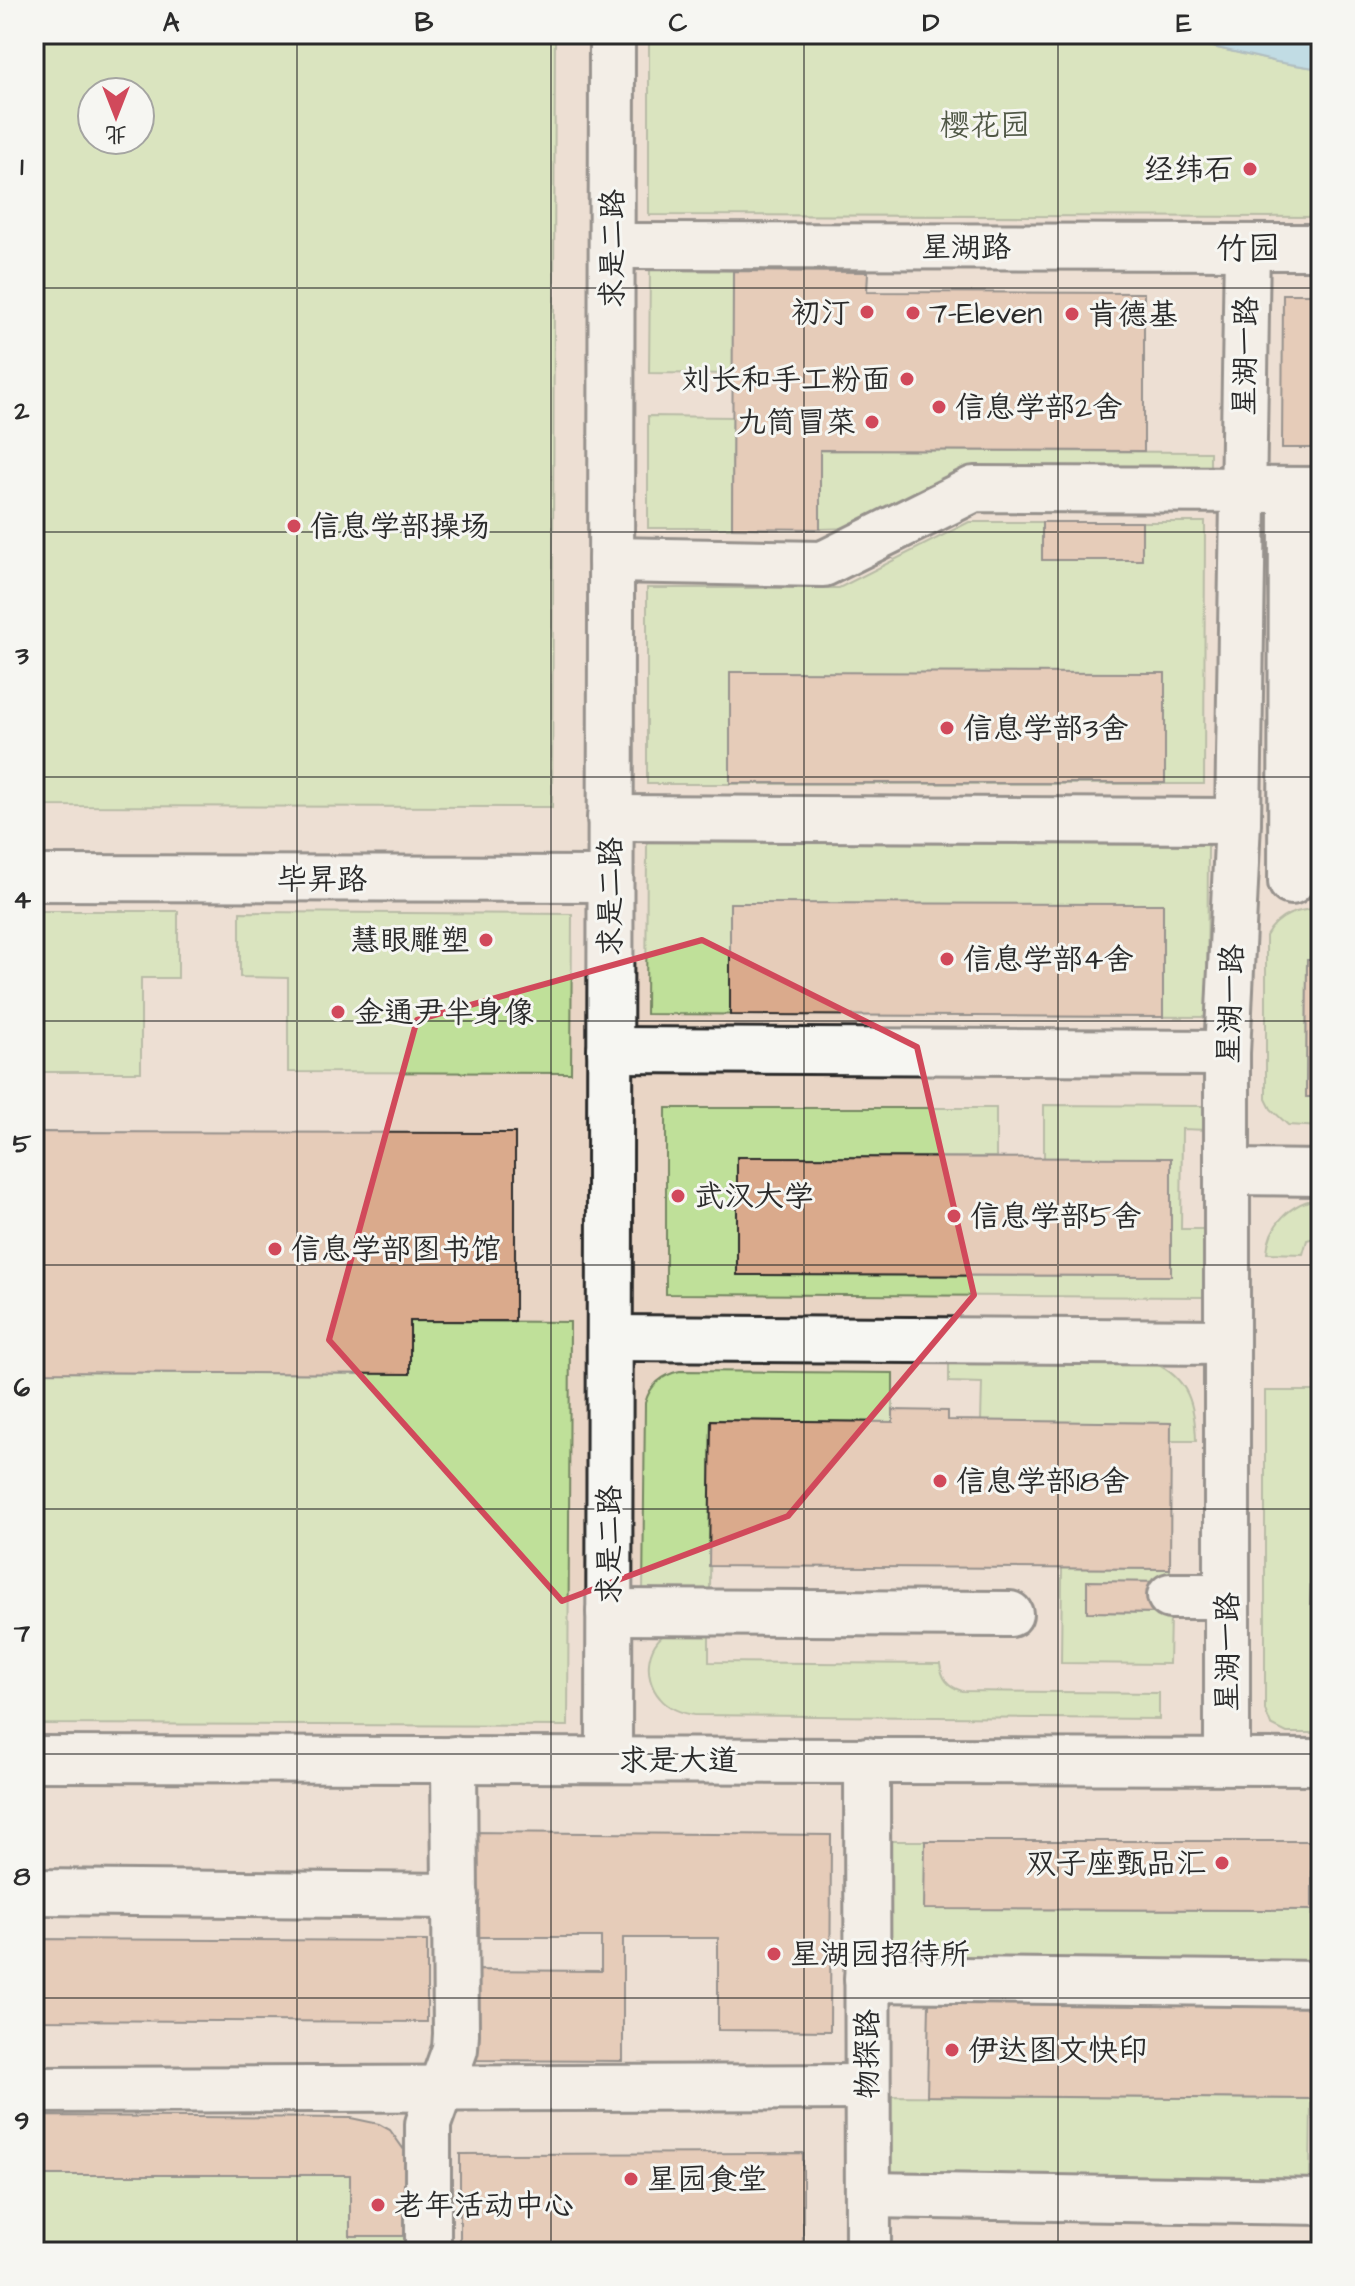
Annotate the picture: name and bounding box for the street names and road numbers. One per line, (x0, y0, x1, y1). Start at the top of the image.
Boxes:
street label: 求是二路 (592, 189, 634, 309)
street label: 星湖路 (921, 227, 1011, 269)
street label: 星湖一路 (1224, 296, 1268, 416)
street label: 求是二路 (590, 837, 632, 957)
street label: 毕昇路 (277, 859, 367, 901)
street label: 星湖一路 (1208, 943, 1254, 1065)
street label: 求是二路 (589, 1485, 631, 1605)
street label: 星湖一路 (1207, 1592, 1249, 1712)
street label: 求是大道 (618, 1740, 738, 1782)
street label: 物探路 (847, 2009, 889, 2099)

